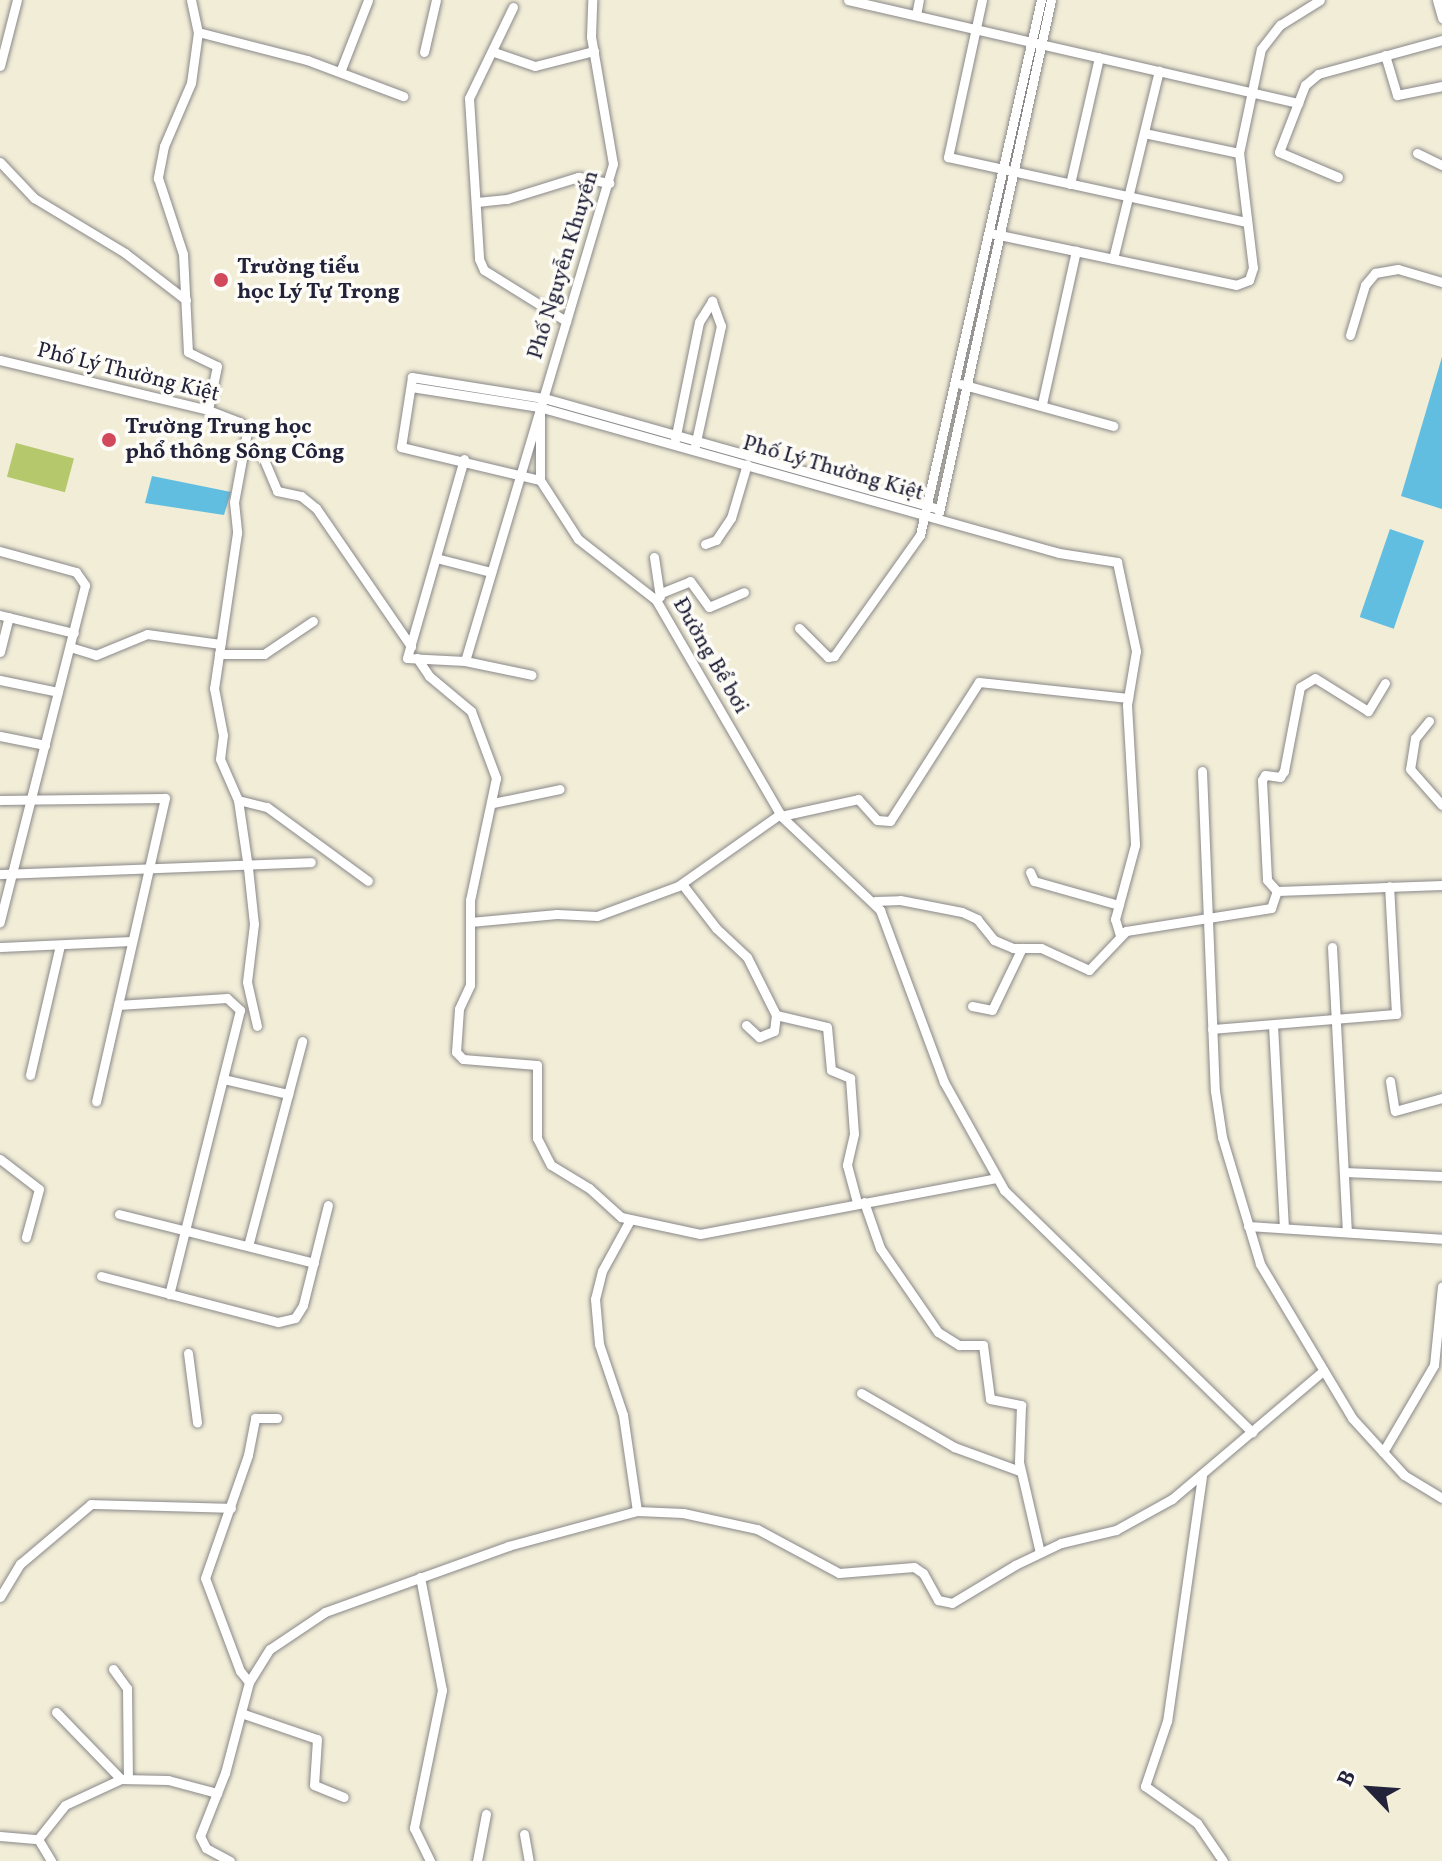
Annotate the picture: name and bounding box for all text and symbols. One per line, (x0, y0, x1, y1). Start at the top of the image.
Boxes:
street label: Phố Nguyễn Khuyến (523, 167, 605, 363)
place label: Trường tiểu học Lý Tự Trọng (237, 254, 401, 306)
marker: Trường tiểu học Lý Tự Trọng (212, 271, 230, 289)
street label: Phố Lý Thường Kiệt (33, 337, 223, 409)
place label: Trường Trung học phổ thông Sông Công (125, 414, 344, 466)
street label: Phố Lý Thường Kiệt (739, 430, 927, 508)
marker: Trường Trung học phổ thông Sông Công (100, 431, 118, 449)
street label: Đường Bể bơi (666, 593, 754, 719)
north arrow (1330, 1749, 1410, 1829)
text: B (1331, 1765, 1365, 1792)

